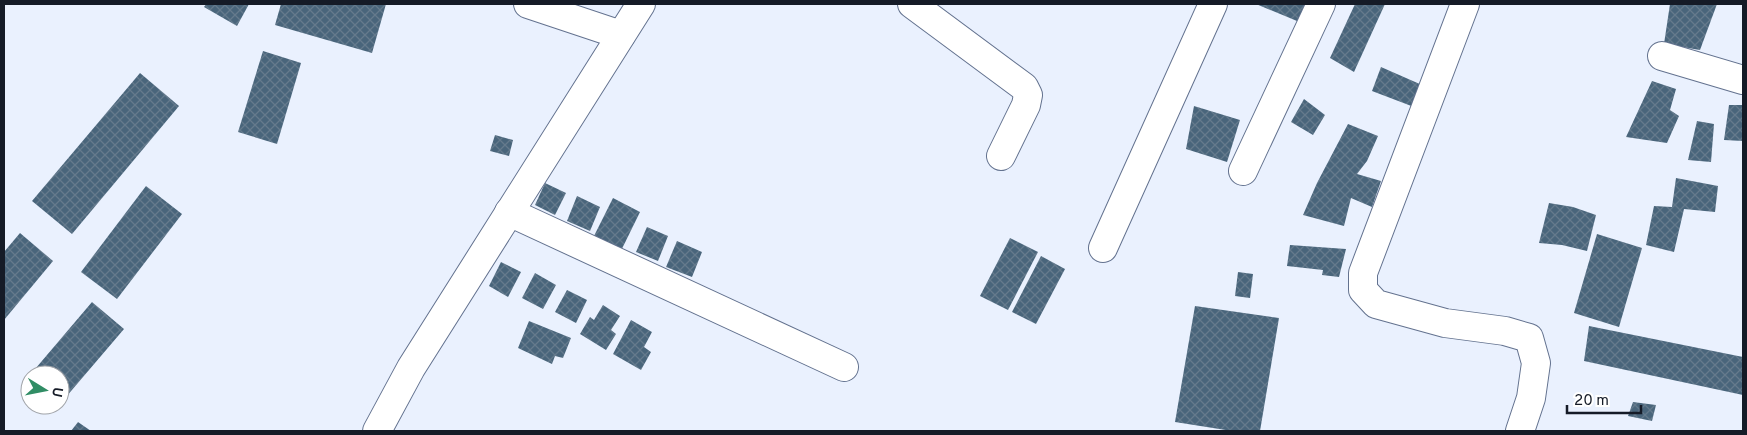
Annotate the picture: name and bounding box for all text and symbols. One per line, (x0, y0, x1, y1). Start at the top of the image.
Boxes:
north arrow (20, 365, 70, 415)
scale bar (1567, 382, 1641, 414)
text: U (47, 386, 66, 398)
text: 20 m (1574, 392, 1609, 411)

